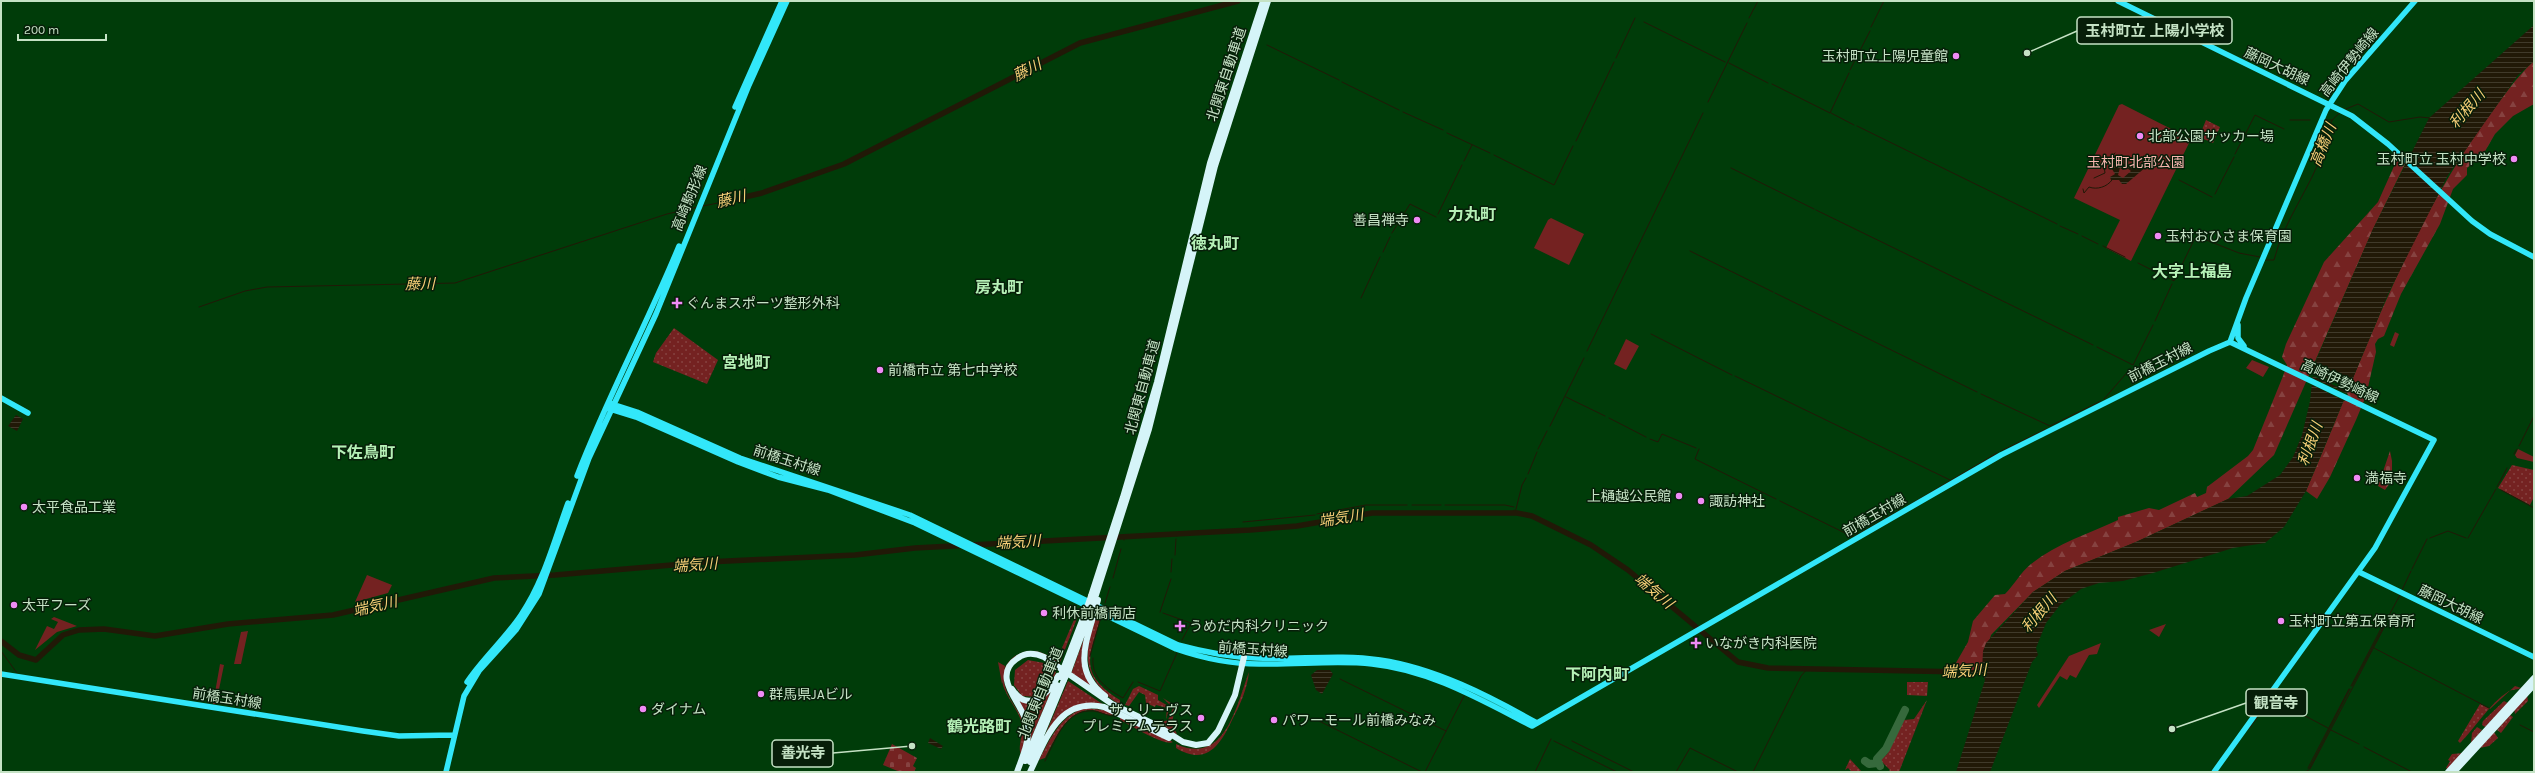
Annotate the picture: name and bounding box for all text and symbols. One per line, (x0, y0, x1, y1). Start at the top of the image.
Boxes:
scale bar (18, 16, 106, 42)
callout: 玉村町立 上陽小学校 (2077, 17, 2232, 44)
text: 玉村町立 上陽小学校 (2086, 22, 2224, 40)
text: 200 m (24, 23, 59, 37)
street label: 高崎伊勢崎線 (2316, 24, 2382, 100)
street label: 北関東自動車道 (1203, 25, 1250, 123)
street label: 藤岡大胡線 (2241, 44, 2312, 89)
place label: 玉村町立上陽児童館 (1822, 48, 1948, 65)
marker: 玉村町立上陽児童館 (1951, 51, 1961, 61)
water label: 藤川 (1010, 54, 1046, 85)
water label: 利根川 (2445, 85, 2490, 132)
water label: 高橋川 (2306, 119, 2341, 169)
place label: 北部公園サッカー場 (2148, 128, 2274, 145)
marker: 北部公園サッカー場 (2135, 131, 2145, 141)
place label: 玉村町立 玉村中学校 (2377, 151, 2506, 168)
park label: 玉村町北部公園 (2087, 154, 2185, 171)
marker: 玉村町立 玉村中学校 (2509, 154, 2519, 164)
street label: 高崎駒形線 (668, 163, 710, 234)
water label: 藤川 (714, 186, 750, 211)
district label: 力丸町 (1448, 205, 1496, 224)
place label: 善昌禅寺 (1353, 212, 1409, 229)
marker: 善昌禅寺 (1412, 215, 1422, 225)
place label: 玉村おひさま保育園 (2166, 228, 2292, 245)
marker: 玉村おひさま保育園 (2153, 231, 2163, 241)
district label: 徳丸町 (1191, 234, 1239, 253)
district label: 大字上福島 (2152, 262, 2232, 281)
water label: 藤川 (405, 275, 437, 293)
district label: 房丸町 (975, 278, 1023, 297)
place label: ぐんまスポーツ整形外科 (686, 295, 840, 312)
marker: ぐんまスポーツ整形外科 (671, 297, 683, 309)
street label: 北関東自動車道 (1122, 338, 1163, 437)
street label: 前橋玉村線 (2125, 339, 2195, 386)
district label: 宮地町 (722, 353, 770, 372)
street label: 高崎伊勢崎線 (2298, 356, 2381, 407)
place label: 前橋市立 第七中学校 (888, 362, 1017, 379)
marker: 前橋市立 第七中学校 (875, 365, 885, 375)
water label: 利根川 (2294, 418, 2327, 468)
street label: 前橋玉村線 (751, 442, 823, 479)
district label: 下佐鳥町 (331, 443, 395, 462)
place label: 満福寺 (2365, 470, 2407, 487)
marker: 満福寺 (2352, 473, 2362, 483)
place label: 上樋越公民館 (1587, 488, 1671, 505)
marker: 上樋越公民館 (1674, 491, 1684, 501)
street label: 前橋玉村線 (1840, 491, 1909, 540)
place label: 諏訪神社 (1709, 493, 1765, 510)
marker: 諏訪神社 (1696, 496, 1706, 506)
place label: 太平食品工業 (32, 499, 116, 516)
marker: 太平食品工業 (19, 502, 29, 512)
water label: 端気川 (1317, 505, 1367, 530)
water label: 端気川 (995, 532, 1043, 552)
water label: 端気川 (672, 554, 720, 576)
water label: 端気川 (1631, 570, 1679, 614)
street label: 藤岡大胡線 (2416, 581, 2486, 627)
water label: 利根川 (2018, 588, 2062, 636)
water label: 端気川 (351, 592, 401, 620)
place label: 太平フーズ (22, 597, 91, 614)
marker: 太平フーズ (9, 600, 19, 610)
place label: 利休前橋南店 (1052, 605, 1136, 622)
marker: 利休前橋南店 (1039, 608, 1049, 618)
place label: 玉村町立第五保育所 (2289, 613, 2415, 630)
marker: 玉村町立第五保育所 (2276, 616, 2286, 626)
place label: うめだ内科クリニック (1189, 618, 1329, 635)
marker: うめだ内科クリニック (1174, 620, 1186, 632)
place label: いながき内科医院 (1705, 635, 1817, 652)
marker: いながき内科医院 (1690, 637, 1702, 649)
street label: 前橋玉村線 (1217, 639, 1288, 660)
street label: 北関東自動車道 (1014, 645, 1067, 742)
water label: 端気川 (1941, 661, 1989, 681)
district label: 下阿内町 (1565, 665, 1629, 684)
street label: 前橋玉村線 (191, 685, 263, 712)
place label: 群馬県JAビル (769, 686, 853, 703)
marker: 群馬県JAビル (756, 689, 766, 699)
callout: 観音寺 (2246, 689, 2307, 716)
text: 観音寺 (2253, 694, 2299, 712)
place label: ダイナム (651, 701, 706, 718)
place label: ザ・リーヴス プレミアムテラス (1082, 702, 1193, 735)
marker: ダイナム (638, 704, 648, 714)
place label: パワーモール前橋みなみ (1282, 712, 1436, 729)
marker: ザ・リーヴス プレミアムテラス (1196, 713, 1206, 723)
marker: パワーモール前橋みなみ (1269, 715, 1279, 725)
district label: 鶴光路町 (947, 717, 1011, 736)
callout: 善光寺 (772, 740, 833, 767)
text: 善光寺 (780, 744, 826, 762)

